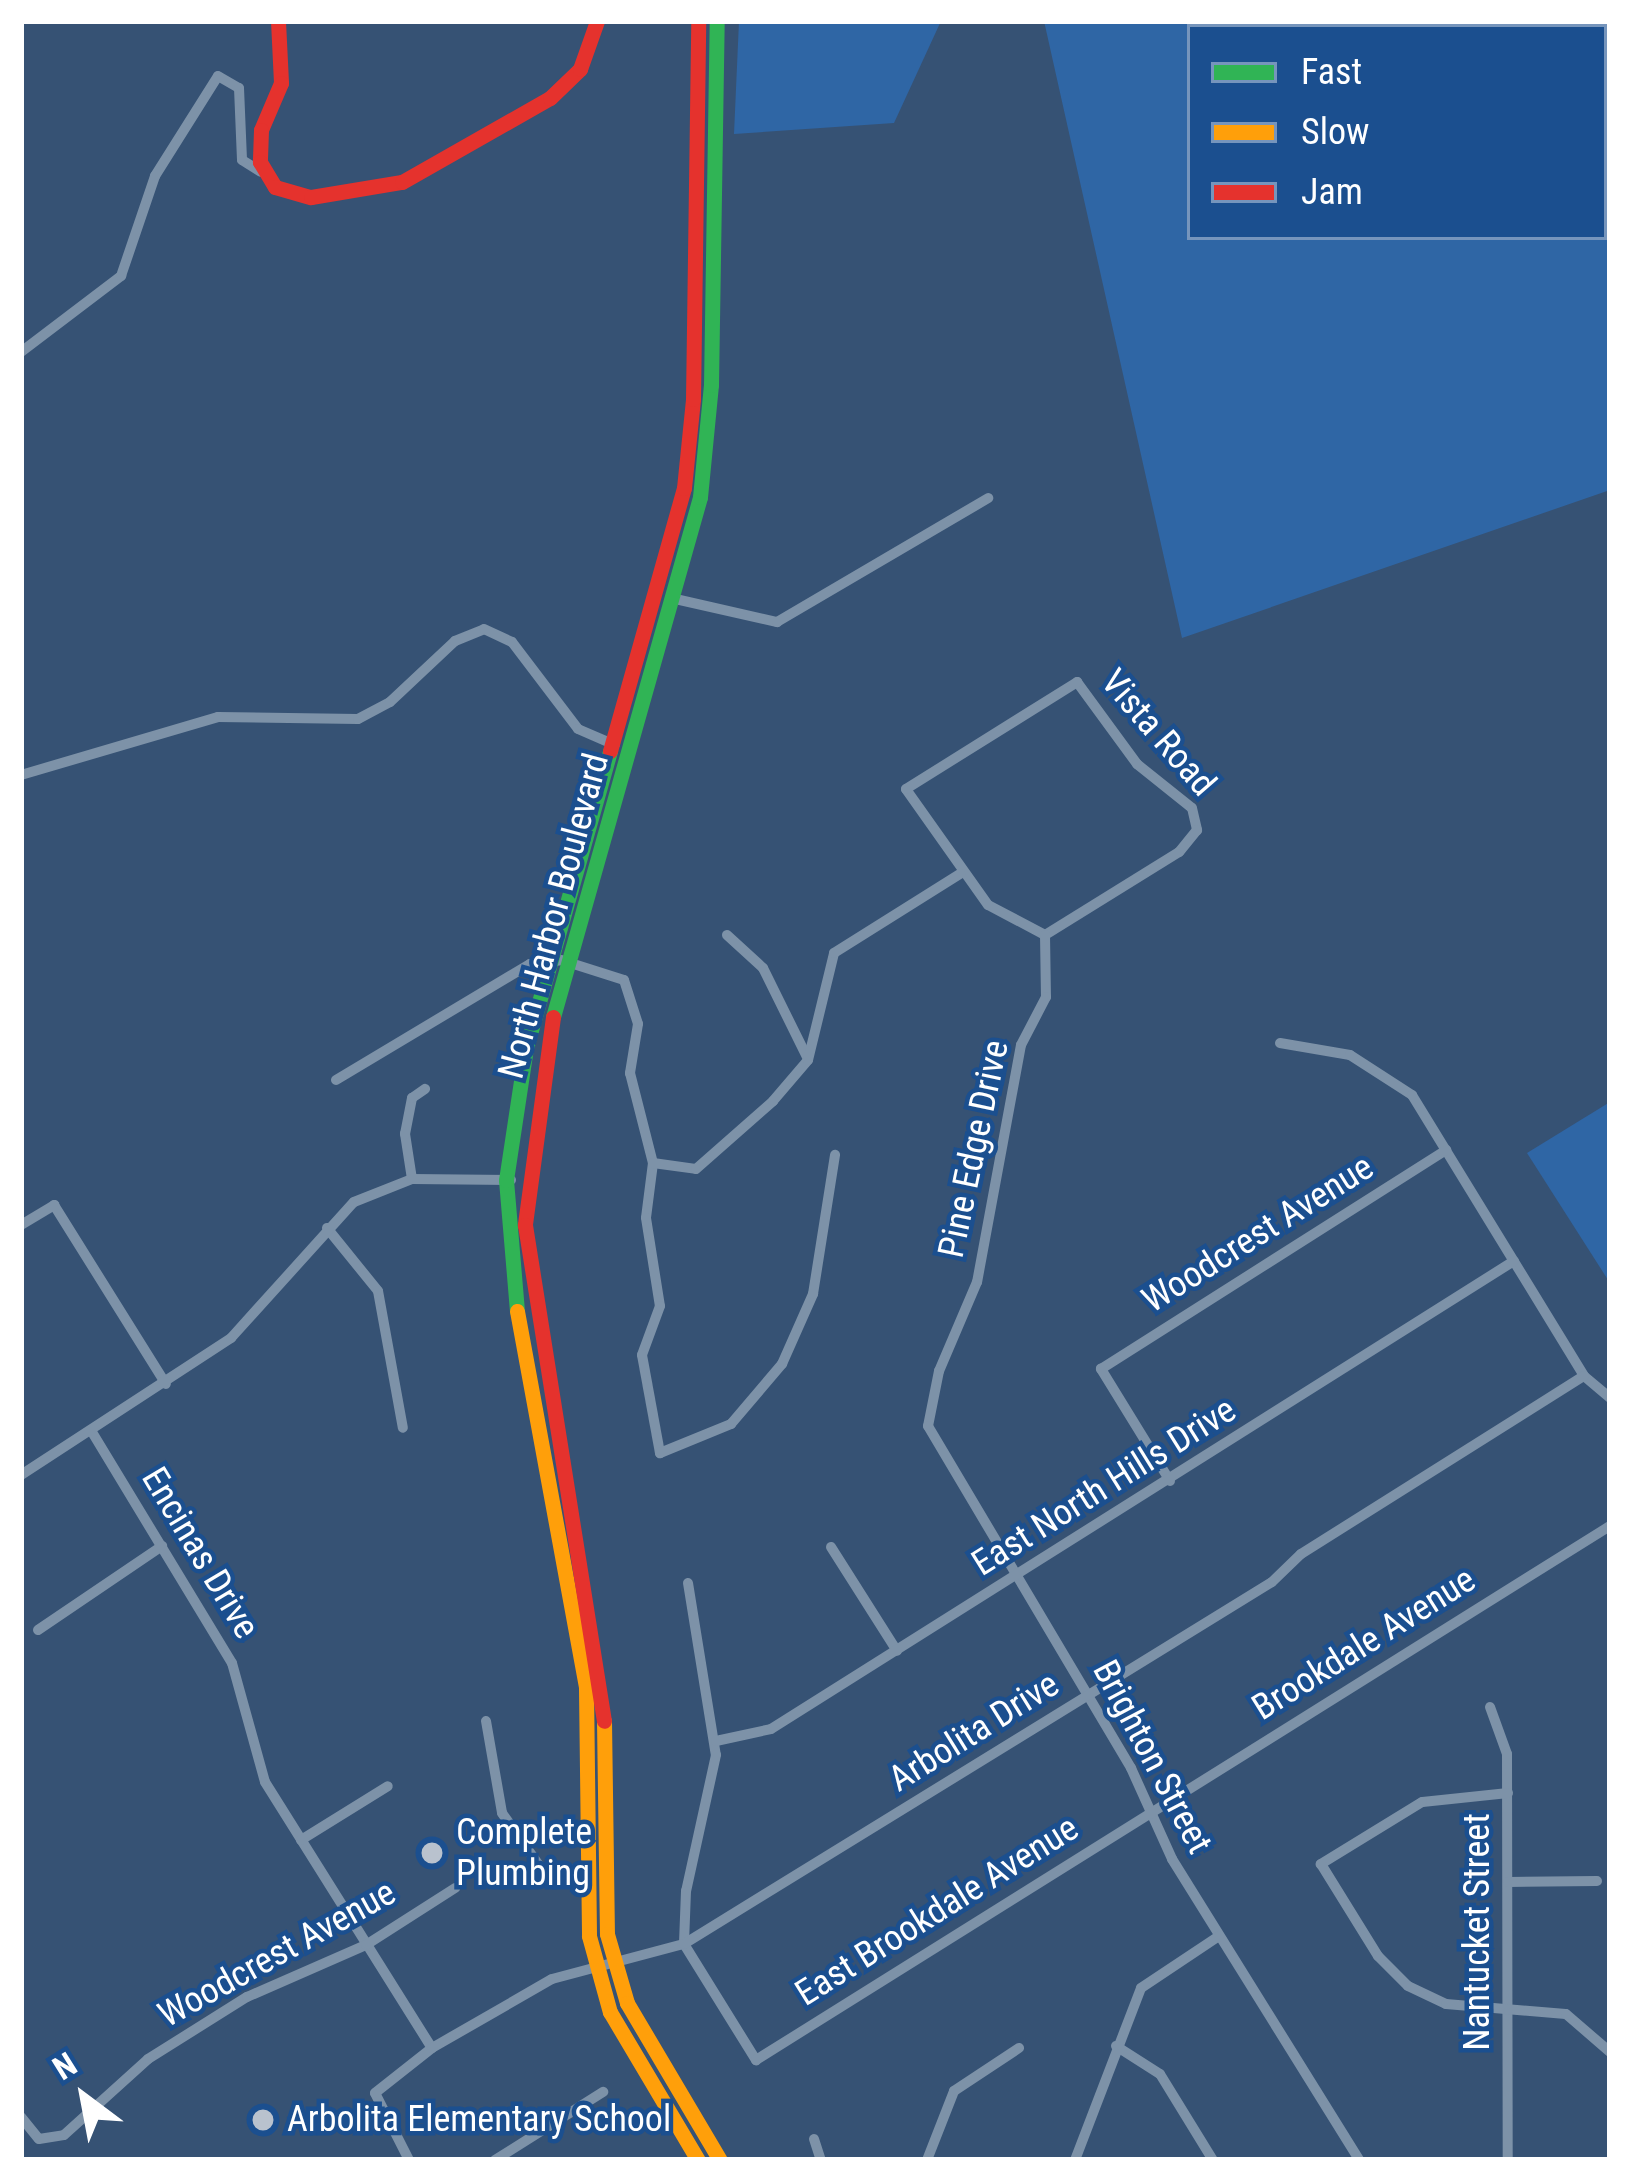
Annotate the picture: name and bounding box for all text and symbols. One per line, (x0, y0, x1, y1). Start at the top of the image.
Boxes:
legend (1187, 24, 1607, 240)
text: Fast (1301, 51, 1362, 93)
text: Slow (1301, 111, 1369, 153)
text: Jam (1301, 171, 1363, 213)
street label: Vista Road (1091, 661, 1225, 805)
street label: North Harbor Boulevard (490, 749, 618, 1083)
street label: Pine Edge Drive (930, 1036, 1018, 1262)
street label: Woodcrest Avenue (1135, 1146, 1381, 1322)
street label: East North Hills Drive (964, 1389, 1244, 1585)
street label: Encinas Drive (132, 1460, 268, 1646)
street label: Brookdale Avenue (1245, 1558, 1483, 1730)
street label: Brighton Street (1083, 1653, 1221, 1861)
street label: Arbolita Drive (881, 1663, 1067, 1801)
street label: East Brookdale Avenue (788, 1807, 1086, 2015)
place label: Complete Plumbing (456, 1810, 592, 1895)
street label: Nantucket Street (1456, 1813, 1500, 2051)
marker: Complete Plumbing (419, 1840, 445, 1866)
street label: Woodcrest Avenue (151, 1871, 403, 2037)
north arrow (24, 2037, 144, 2157)
text: N (46, 2044, 84, 2088)
place label: Arbolita Elementary School (287, 2098, 671, 2142)
marker: Arbolita Elementary School (250, 2107, 276, 2133)

